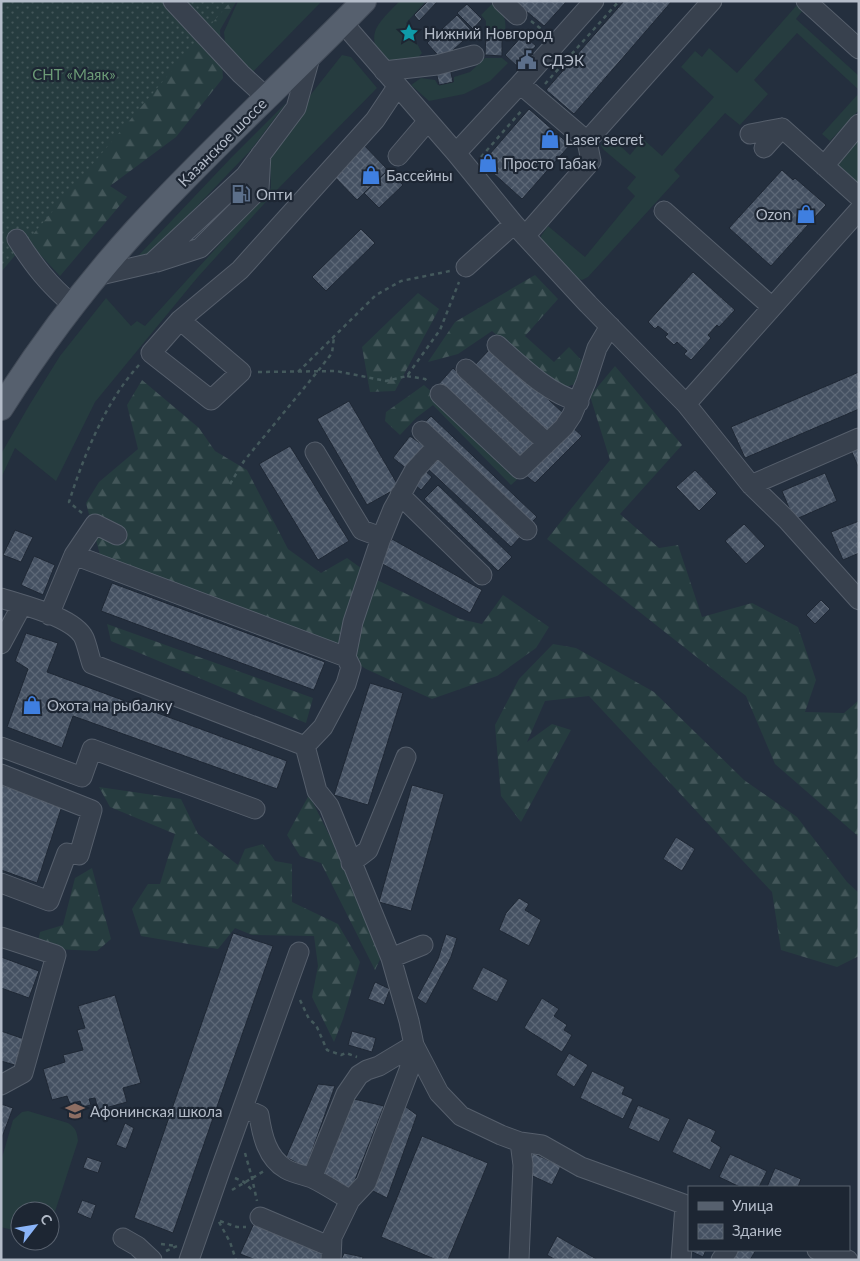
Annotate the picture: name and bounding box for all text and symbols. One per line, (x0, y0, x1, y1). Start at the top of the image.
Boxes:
place icon: Нижний Новгород (398, 22, 420, 44)
place label: Нижний Новгород (424, 24, 553, 42)
public building icon: СДЭК (516, 49, 538, 71)
place label: СДЭК (542, 51, 584, 69)
park label: СНТ «Маяк» (32, 65, 116, 83)
street label: Казанское шоссе (174, 94, 270, 190)
shop icon: Laser secret (539, 128, 561, 150)
place label: Laser secret (565, 130, 644, 148)
shop icon: Просто Табак (477, 152, 499, 174)
place label: Просто Табак (503, 154, 596, 172)
shop icon: Бассейны (360, 164, 382, 186)
place label: Бассейны (386, 166, 453, 184)
fuel station icon: Опти (230, 183, 252, 205)
place label: Опти (256, 185, 293, 203)
shop icon: Ozon (795, 203, 817, 225)
place label: Ozon (756, 205, 791, 223)
shop icon: Охота на рыбалку (21, 694, 43, 716)
place label: Охота на рыбалку (47, 696, 173, 714)
school or university icon: Афонинская школа (64, 1100, 86, 1122)
place label: Афонинская школа (90, 1102, 222, 1120)
legend (688, 1186, 850, 1251)
text: Улица (732, 1196, 773, 1214)
north arrow (10, 1201, 60, 1251)
text: С (37, 1211, 57, 1228)
text: Здание (732, 1221, 782, 1239)

